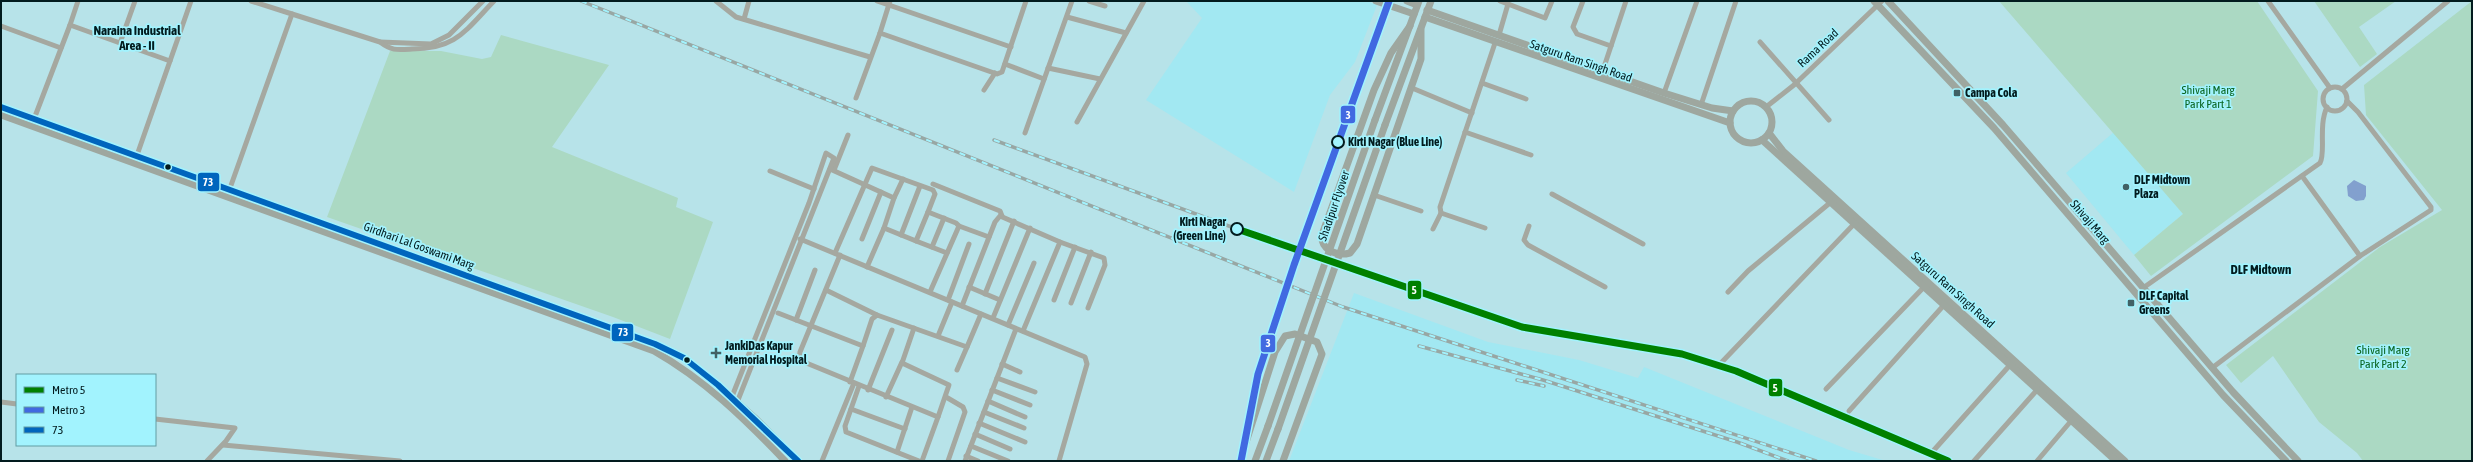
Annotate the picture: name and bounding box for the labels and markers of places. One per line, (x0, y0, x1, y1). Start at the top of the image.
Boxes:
place label: Campa Cola (1965, 86, 2018, 100)
marker: Campa Cola (1952, 88, 1962, 98)
marker: Kirti Nagar (Blue Line) (1331, 135, 1345, 149)
place label: Kirti Nagar (Blue Line) (1348, 135, 1443, 149)
unlabelled marker (163, 162, 173, 172)
place label: DLF Midtown Plaza (2134, 173, 2190, 201)
marker: DLF Midtown Plaza (2121, 182, 2131, 192)
place label: Kirti Nagar (Green Line) (1173, 215, 1226, 243)
marker: Kirti Nagar (Green Line) (1230, 222, 1244, 236)
place label: DLF Capital Greens (2139, 289, 2189, 317)
marker: DLF Capital Greens (2126, 298, 2136, 308)
place label: JankiDas Kapur Memorial Hospital (724, 339, 808, 367)
marker: JankiDas Kapur Memorial Hospital (710, 347, 722, 359)
unlabelled marker (682, 355, 692, 365)

